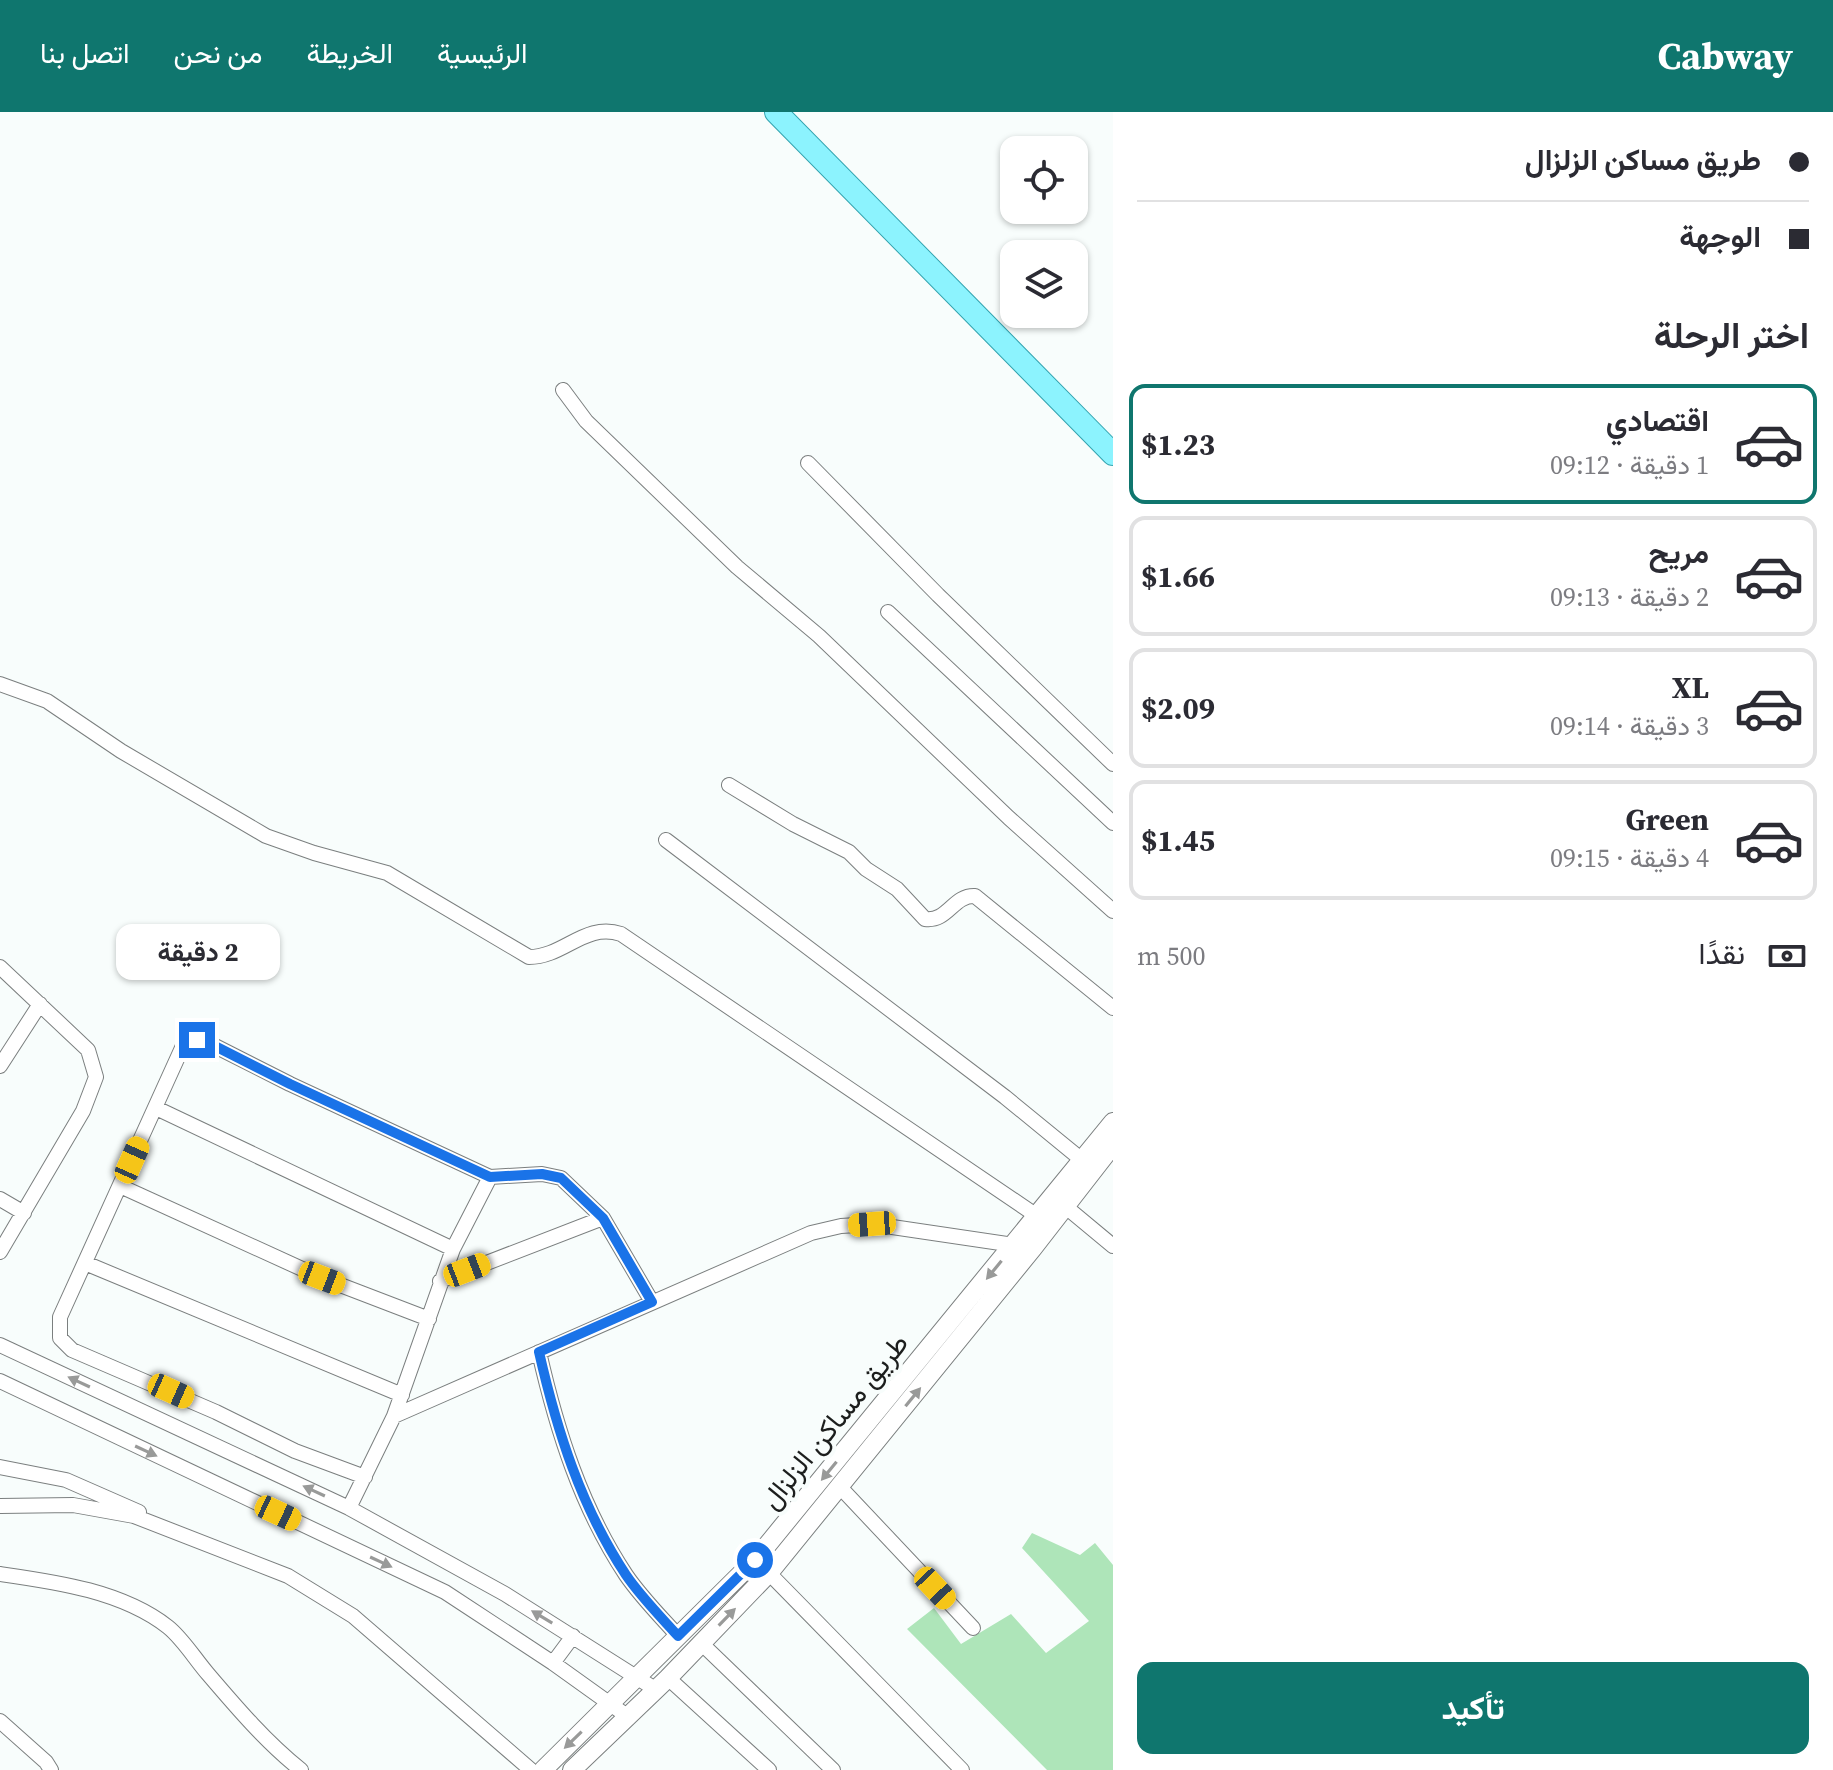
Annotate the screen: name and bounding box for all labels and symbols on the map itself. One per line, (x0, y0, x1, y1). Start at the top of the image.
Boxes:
callout: 2 دقيقة (115, 924, 279, 980)
route end (179, 1022, 215, 1058)
car (111, 1133, 153, 1187)
car (847, 1210, 897, 1238)
car (440, 1250, 494, 1290)
car (295, 1258, 349, 1298)
one-way arrow (986, 1260, 1003, 1280)
street label: طريق مساكن الزلزال (751, 1325, 917, 1517)
car (144, 1370, 198, 1412)
one-way arrow (67, 1375, 90, 1389)
one-way arrow (904, 1387, 921, 1407)
one-way arrow (135, 1444, 158, 1458)
one-way arrow (821, 1461, 838, 1481)
one-way arrow (303, 1485, 326, 1498)
car (251, 1492, 305, 1534)
route start (737, 1542, 773, 1578)
one-way arrow (370, 1555, 393, 1569)
car (910, 1562, 960, 1614)
one-way arrow (717, 1608, 736, 1627)
one-way arrow (531, 1610, 553, 1624)
one-way arrow (564, 1730, 583, 1749)

